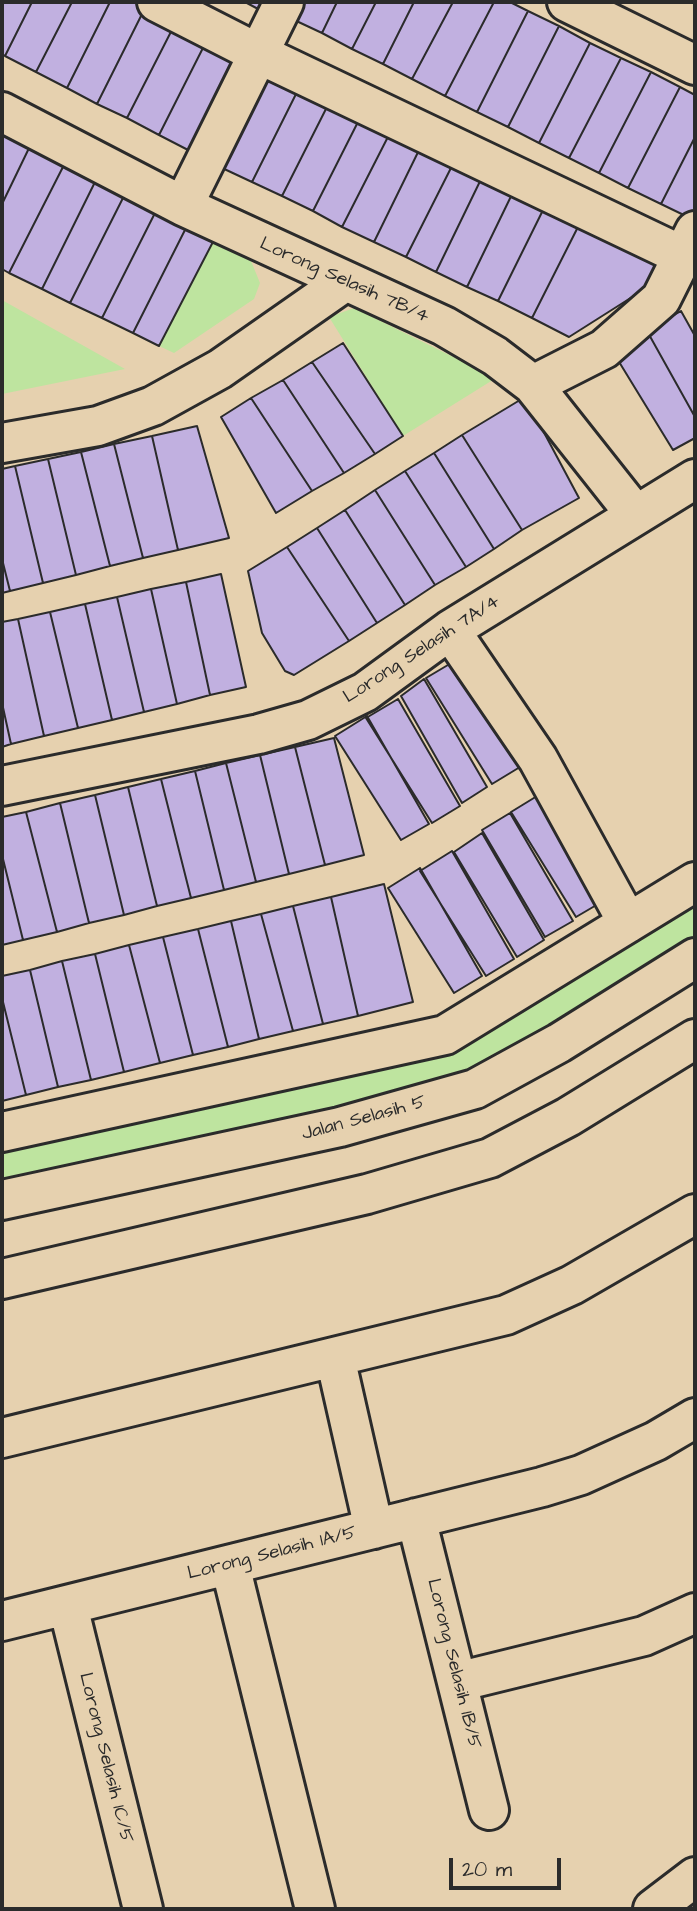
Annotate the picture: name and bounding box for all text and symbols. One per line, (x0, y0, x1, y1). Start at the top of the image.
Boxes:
street label: Lorong Selasih 7B/4 (256, 233, 432, 329)
street label: Lorong Selasih 7A/4 (340, 591, 504, 709)
street label: Jalan Selasih 5 (299, 1091, 429, 1147)
street label: Lorong Selasih 1A/5 (185, 1522, 359, 1586)
street label: Lorong Selasih 1B/5 (421, 1577, 485, 1751)
street label: Lorong Selasih 1C/5 (73, 1671, 137, 1845)
scale bar (452, 1844, 564, 1888)
text: 20 m (462, 1855, 512, 1884)

